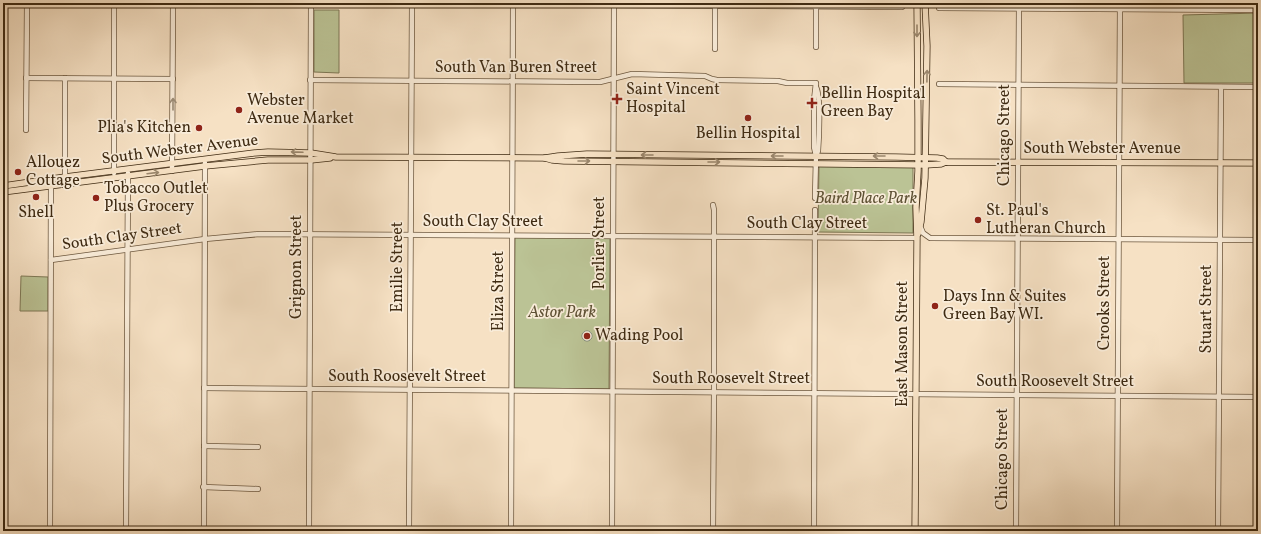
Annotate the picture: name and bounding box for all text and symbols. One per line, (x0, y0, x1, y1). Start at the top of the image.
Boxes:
one-way arrow (914, 24, 921, 37)
street label: South Van Buren Street (435, 57, 598, 79)
one-way arrow (923, 70, 931, 83)
place label: Saint Vincent Hospital (626, 79, 720, 119)
place label: Bellin Hospital Green Bay (821, 83, 926, 123)
street label: Chicago Street (994, 84, 1016, 186)
place label: Webster Avenue Market (247, 90, 354, 130)
marker: Saint Vincent Hospital (611, 93, 623, 105)
marker: Bellin Hospital Green Bay (806, 97, 818, 109)
one-way arrow (169, 98, 177, 111)
marker: Webster Avenue Market (234, 105, 244, 115)
marker: Bellin Hospital (743, 113, 753, 123)
place label: Plia's Kitchen (97, 117, 191, 139)
marker: Plia's Kitchen (194, 123, 204, 133)
place label: Bellin Hospital (696, 123, 800, 145)
street label: South Webster Avenue (101, 129, 259, 171)
street label: South Webster Avenue (1023, 138, 1181, 160)
one-way arrow (291, 149, 304, 156)
one-way arrow (641, 151, 654, 159)
place label: Allouez Cottage (26, 152, 80, 192)
one-way arrow (771, 152, 784, 160)
one-way arrow (873, 153, 886, 160)
one-way arrow (577, 157, 590, 165)
one-way arrow (707, 158, 720, 166)
marker: Allouez Cottage (13, 167, 23, 177)
one-way arrow (146, 169, 159, 177)
place label: Tobacco Outlet Plus Grocery (104, 178, 208, 218)
park label: Baird Place Park (815, 188, 918, 210)
marker: Shell (31, 192, 41, 202)
marker: Tobacco Outlet Plus Grocery (91, 193, 101, 203)
street label: Porlier Street (589, 196, 611, 290)
place label: St. Paul's Lutheran Church (986, 200, 1106, 240)
place label: Shell (18, 202, 54, 224)
street label: South Clay Street (423, 211, 544, 233)
street label: South Clay Street (747, 213, 868, 235)
street label: Grignon Street (286, 215, 308, 319)
marker: St. Paul's Lutheran Church (973, 215, 983, 225)
street label: South Clay Street (61, 218, 184, 256)
street label: Emilie Street (387, 221, 409, 312)
street label: Eliza Street (488, 250, 510, 331)
street label: Crooks Street (1094, 255, 1116, 350)
street label: Stuart Street (1196, 264, 1218, 353)
street label: East Mason Street (892, 281, 914, 407)
place label: Days Inn & Suites Green Bay WI. (943, 286, 1067, 326)
marker: Days Inn & Suites Green Bay WI. (930, 301, 940, 311)
park label: Astor Park (527, 302, 596, 324)
place label: Wading Pool (595, 325, 684, 347)
marker: Wading Pool (582, 331, 592, 341)
street label: South Roosevelt Street (328, 366, 486, 388)
street label: South Roosevelt Street (652, 368, 810, 390)
street label: South Roosevelt Street (976, 371, 1134, 393)
street label: Chicago Street (992, 408, 1014, 510)

